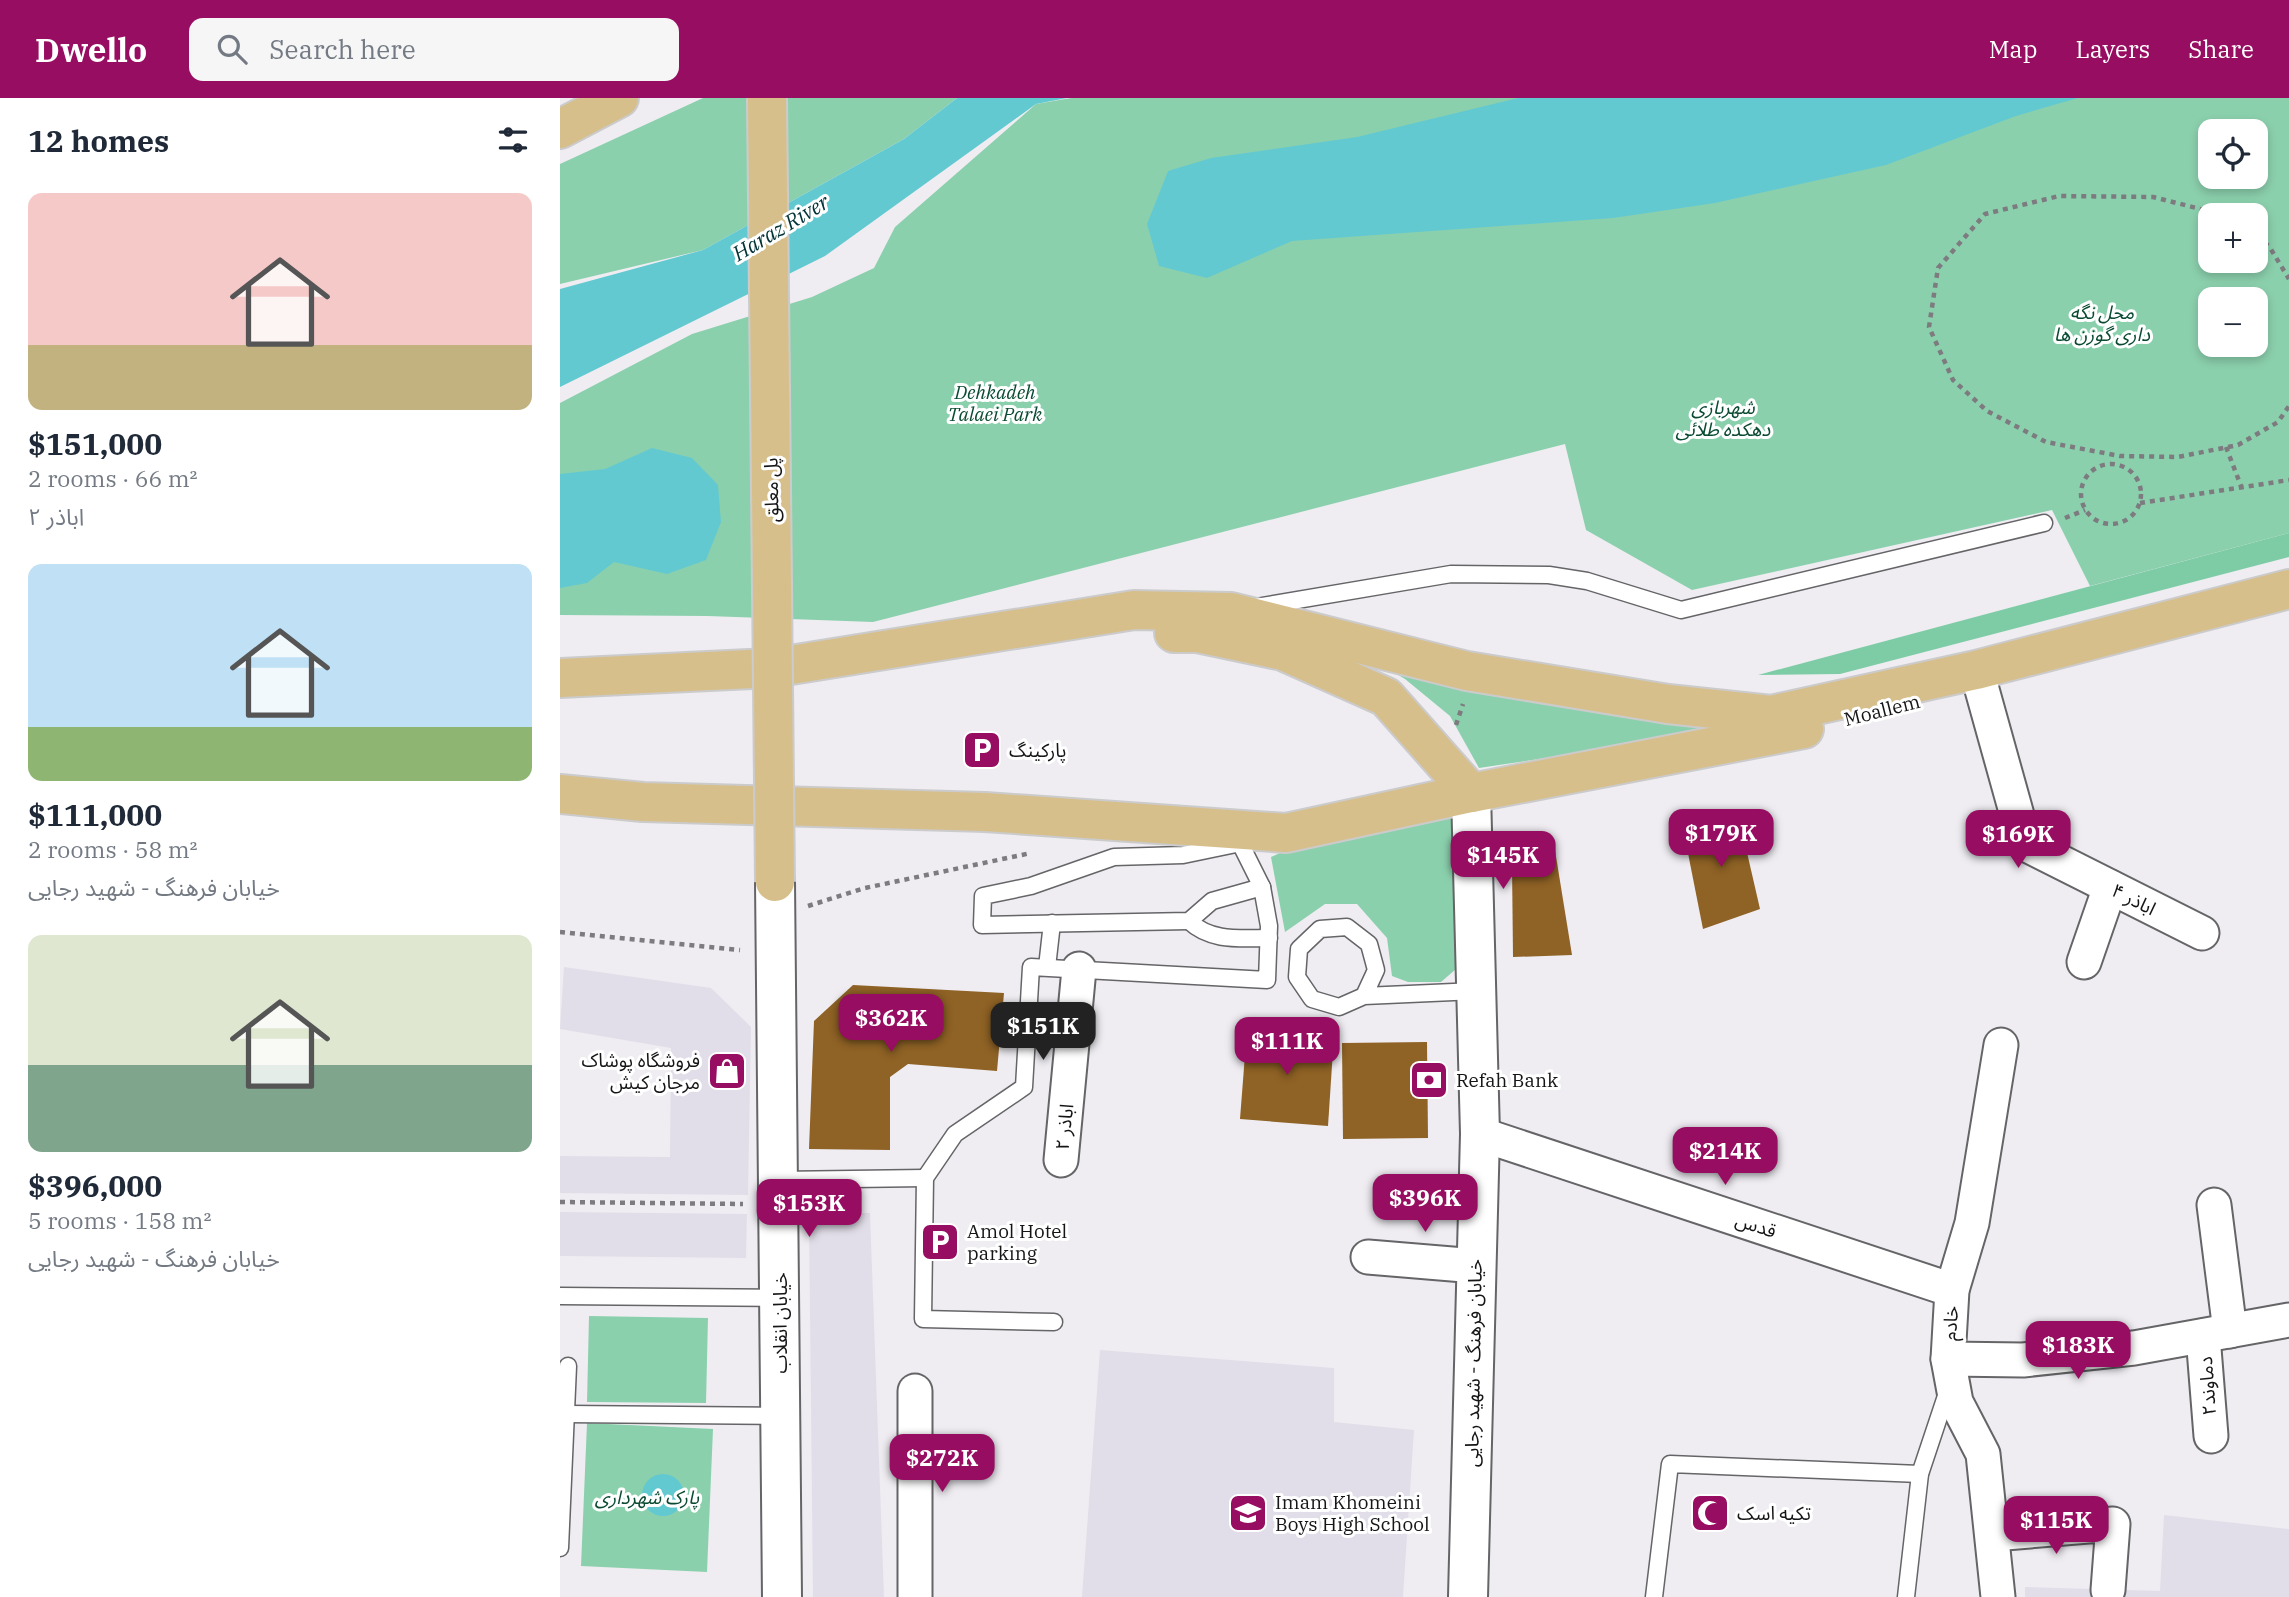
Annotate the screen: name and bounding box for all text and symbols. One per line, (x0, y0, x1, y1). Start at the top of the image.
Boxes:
search box (189, 18, 679, 81)
text: Dwello (35, 28, 147, 71)
icon: search (213, 30, 251, 68)
text: Search here (269, 32, 416, 66)
text: Map (1989, 33, 2037, 65)
text: Layers (2075, 33, 2150, 65)
text: Share (2188, 33, 2254, 65)
map controls (2198, 119, 2268, 357)
button: locate (2198, 119, 2268, 189)
text: 12 homes (28, 121, 169, 160)
icon: filters (494, 121, 532, 159)
water label: Haraz River (726, 187, 835, 267)
button: + (2198, 203, 2268, 273)
icon: home (217, 239, 343, 365)
button: − (2198, 287, 2268, 357)
park label: محل نگه داری گوزن ها (2054, 300, 2151, 346)
park label: Dehkadeh Talaei Park (948, 380, 1043, 426)
park label: شهربازی دهکده طلائی (1676, 395, 1771, 441)
text: $151,000 (28, 424, 162, 463)
street label: پل معلق (758, 457, 785, 523)
text: 2 rooms · 66 m² (28, 463, 198, 493)
text: اباذر ۲ (28, 501, 84, 531)
icon: home (217, 610, 343, 736)
street label: Moallem (1841, 689, 1923, 731)
parking icon: پارکینگ (961, 729, 1003, 771)
place label: پارکینگ (1009, 738, 1066, 763)
text: $111,000 (28, 795, 162, 834)
pin: $179K (1672, 810, 1770, 869)
pin: $169K (1969, 810, 2067, 870)
text: $179K (1685, 817, 1757, 847)
text: $169K (1982, 818, 2054, 848)
pin: $145K (1454, 832, 1552, 891)
text: 2 rooms · 58 m² (28, 834, 198, 864)
text: $145K (1467, 839, 1539, 869)
text: خیابان فرهنگ - شهید رجایی (28, 872, 280, 902)
street label: اباذر ۴ (2108, 878, 2160, 920)
icon: home (217, 981, 343, 1107)
pin: $362K (842, 995, 940, 1054)
text: $362K (855, 1002, 927, 1032)
pin: $151K (994, 1002, 1092, 1062)
text: $151K (1007, 1010, 1079, 1040)
pin: $111K (1238, 1018, 1336, 1077)
text: $111K (1251, 1025, 1323, 1055)
place label: فروشگاه پوشاک مرجان کیش (582, 1048, 700, 1094)
shop icon: فروشگاه پوشاک مرجان کیش (706, 1050, 748, 1092)
bank icon: Refah Bank (1408, 1059, 1450, 1101)
place label: Refah Bank (1456, 1068, 1558, 1092)
street label: اباذر ۲ (1050, 1103, 1078, 1151)
pin: $214K (1676, 1128, 1774, 1187)
text: $214K (1689, 1135, 1761, 1165)
text: $396,000 (28, 1166, 162, 1205)
pin: $396K (1376, 1174, 1474, 1234)
pin: $153K (760, 1180, 858, 1239)
text: $396K (1389, 1182, 1461, 1212)
text: $153K (773, 1187, 845, 1217)
text: 5 rooms · 158 m² (28, 1205, 211, 1235)
street label: قدس (1733, 1207, 1779, 1243)
place label: Amol Hotel parking (967, 1219, 1068, 1265)
parking icon: Amol Hotel parking (919, 1221, 961, 1263)
text: خیابان فرهنگ - شهید رجایی (28, 1243, 280, 1273)
street label: خیابان فرهنگ - شهید رجایی (1459, 1259, 1487, 1467)
street label: خیابان انقلاب (768, 1272, 792, 1374)
street label: خادم (1937, 1305, 1966, 1341)
pin: $183K (2029, 1322, 2127, 1381)
text: $183K (2042, 1329, 2114, 1359)
street label: دماوند۲ (2193, 1356, 2221, 1416)
pin: $272K (893, 1434, 991, 1494)
text: $272K (906, 1442, 978, 1472)
park label: پارک شهرداری (595, 1485, 700, 1510)
place label: Imam Khomeini Boys High School (1275, 1490, 1430, 1536)
school or university icon: Imam Khomeini Boys High School (1227, 1492, 1269, 1534)
mosque icon: تکیه اسک (1689, 1492, 1731, 1534)
pin: $115K (2007, 1496, 2105, 1556)
place label: تکیه اسک (1737, 1501, 1811, 1525)
text: $115K (2020, 1504, 2092, 1534)

